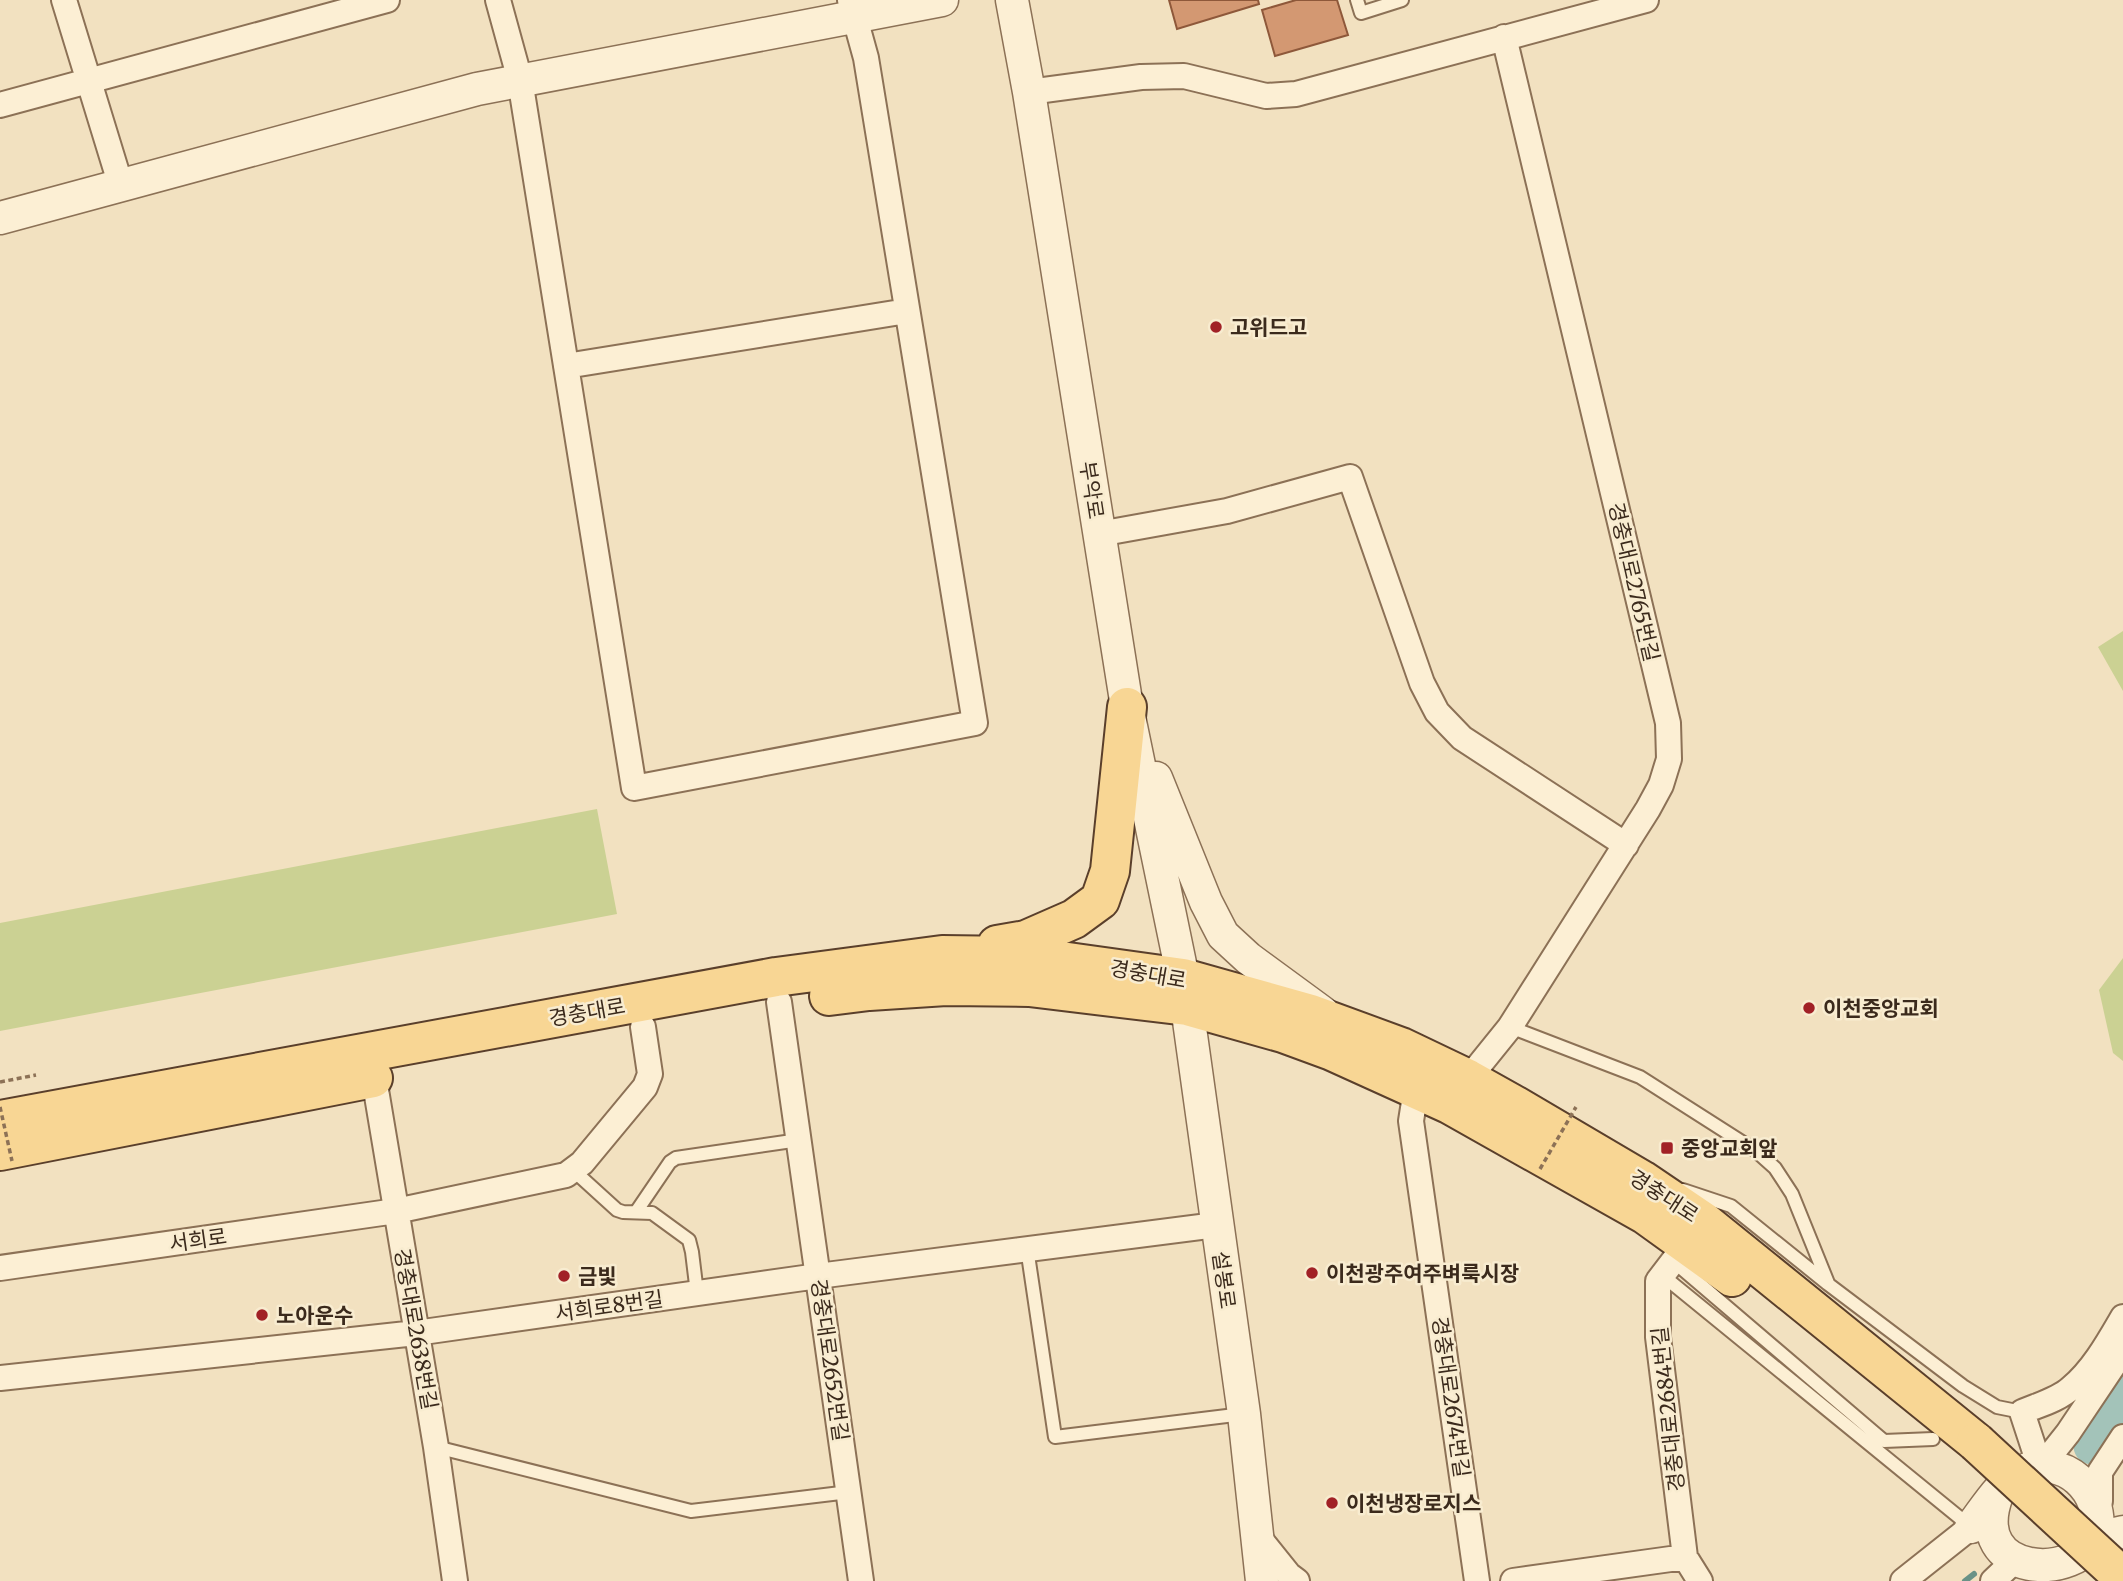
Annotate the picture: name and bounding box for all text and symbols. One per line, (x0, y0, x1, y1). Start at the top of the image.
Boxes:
place label: 고위드고 (1230, 314, 1307, 341)
marker: 고위드고 (1208, 319, 1224, 335)
street label: 부악로 (1074, 459, 1110, 521)
street label: 경충대로2765번길 (1603, 500, 1665, 664)
street label: 경충대로 (1108, 954, 1188, 994)
street label: 경충대로 (547, 992, 627, 1032)
place label: 이천중앙교회 (1823, 995, 1939, 1022)
marker: 이천중앙교회 (1801, 1000, 1817, 1016)
place label: 중앙교회앞 (1681, 1135, 1778, 1162)
marker: 중앙교회앞 (1659, 1140, 1675, 1156)
street label: 경충대로 (1624, 1164, 1704, 1228)
street label: 서희로 (167, 1223, 229, 1257)
street label: 경충대로2638번길 (388, 1246, 444, 1412)
street label: 설봉로 (1207, 1249, 1241, 1311)
place label: 이천광주여주벼룩시장 (1326, 1260, 1519, 1287)
place label: 금빛 (578, 1263, 617, 1290)
marker: 이천광주여주벼룩시장 (1304, 1265, 1320, 1281)
marker: 금빛 (556, 1268, 572, 1284)
street label: 경충대로2652번길 (805, 1277, 855, 1443)
street label: 서희로8번길 (553, 1285, 665, 1327)
place label: 노아운수 (276, 1302, 353, 1329)
marker: 노아운수 (254, 1307, 270, 1323)
street label: 경충대로2674번길 (1426, 1315, 1476, 1479)
street label: 경충대로2684번길 (1646, 1325, 1690, 1493)
place label: 이천냉장로지스 (1346, 1490, 1481, 1517)
marker: 이천냉장로지스 (1324, 1495, 1340, 1511)

